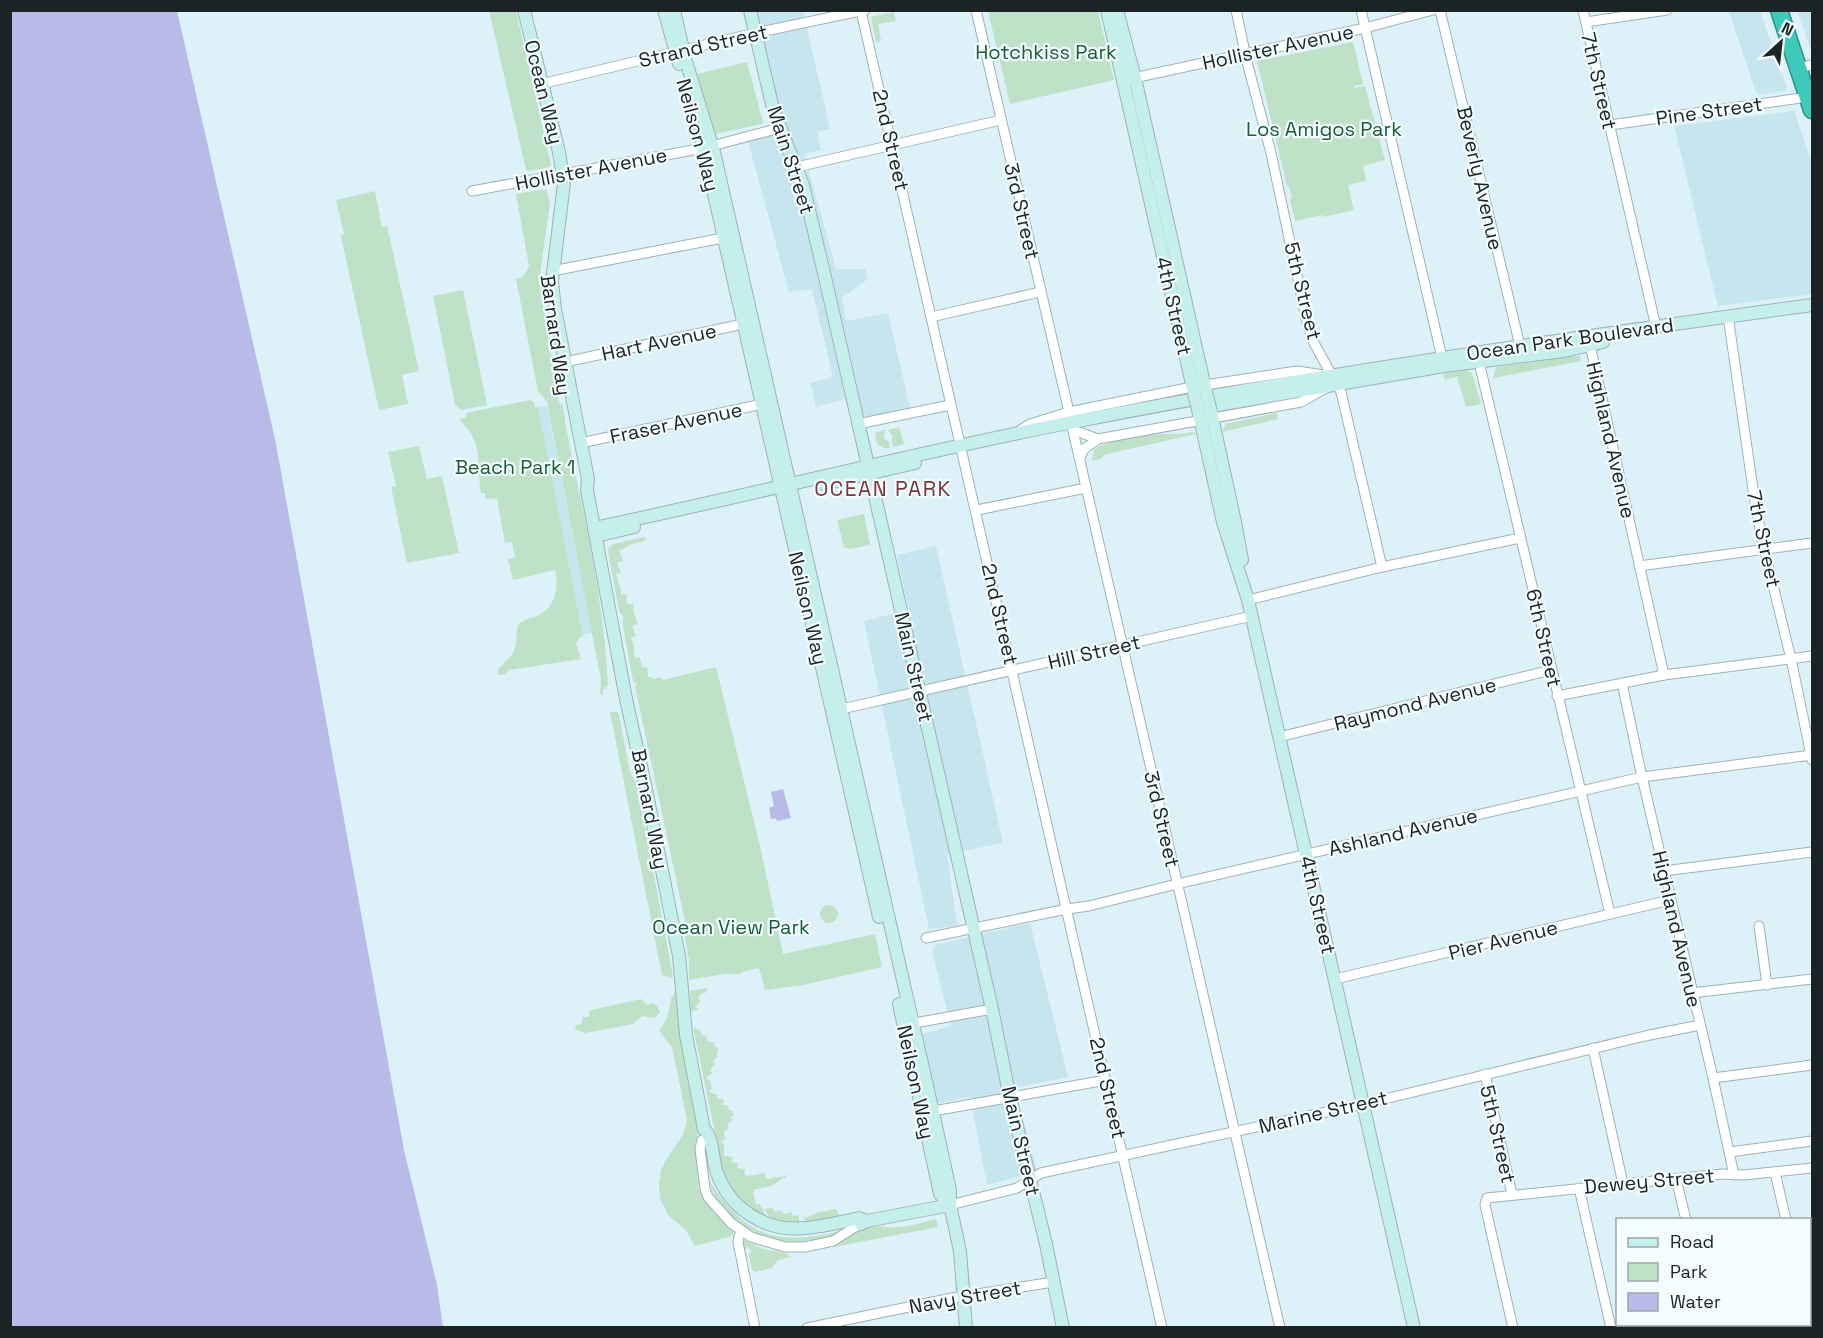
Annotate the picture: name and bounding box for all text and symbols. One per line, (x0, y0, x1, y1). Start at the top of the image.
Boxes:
north arrow (1751, 12, 1811, 72)
text: N (1778, 17, 1797, 41)
street label: Hollister Avenue (1200, 18, 1356, 76)
street label: Strand Street (636, 19, 770, 73)
street label: 7th Street (1575, 30, 1623, 132)
street label: Ocean Way (518, 37, 570, 147)
park label: Hotchkiss Park (975, 39, 1117, 65)
street label: Neilson Way (670, 76, 726, 194)
street label: 2nd Street (867, 87, 915, 193)
street label: Pine Street (1654, 91, 1764, 131)
street label: Main Street (761, 103, 821, 217)
street label: Beverly Avenue (1451, 103, 1509, 253)
park label: Los Amigos Park (1246, 116, 1402, 142)
street label: Hollister Avenue (513, 142, 669, 196)
street label: 3rd Street (998, 160, 1046, 262)
street label: 5th Street (1278, 239, 1328, 343)
street label: 4th Street (1150, 254, 1198, 358)
street label: Barnard Way (535, 273, 577, 397)
street label: Ocean Park Boulevard (1465, 312, 1675, 366)
street label: Hart Avenue (599, 317, 719, 367)
street label: Highland Avenue (1580, 359, 1642, 521)
street label: Fraser Avenue (607, 396, 745, 450)
park label: Beach Park 1 (455, 454, 575, 480)
district label: OCEAN PARK (814, 475, 952, 502)
street label: 7th Street (1741, 488, 1787, 590)
street label: Neilson Way (782, 549, 834, 667)
street label: 2nd Street (976, 561, 1024, 667)
street label: 6th Street (1520, 586, 1568, 690)
street label: Main Street (889, 609, 939, 725)
street label: Hill Street (1045, 629, 1143, 675)
street label: Raymond Avenue (1331, 671, 1499, 737)
street label: Barnard Way (626, 747, 674, 871)
street label: 3rd Street (1138, 768, 1186, 870)
street label: Ashland Avenue (1326, 802, 1480, 862)
street label: Highland Avenue (1646, 848, 1708, 1010)
street label: 4th Street (1294, 853, 1342, 957)
park label: Ocean View Park (652, 914, 810, 940)
street label: Pier Avenue (1446, 914, 1560, 966)
street label: Neilson Way (891, 1023, 941, 1141)
street label: 2nd Street (1084, 1035, 1132, 1141)
street label: Main Street (996, 1083, 1046, 1199)
street label: 5th Street (1474, 1083, 1522, 1185)
street label: Marine Street (1256, 1085, 1390, 1139)
street label: Dewey Street (1583, 1162, 1715, 1200)
legend (1616, 1218, 1811, 1326)
text: Road (1670, 1230, 1714, 1253)
text: Park (1670, 1260, 1708, 1283)
street label: Navy Street (907, 1274, 1023, 1320)
text: Water (1670, 1290, 1721, 1313)

